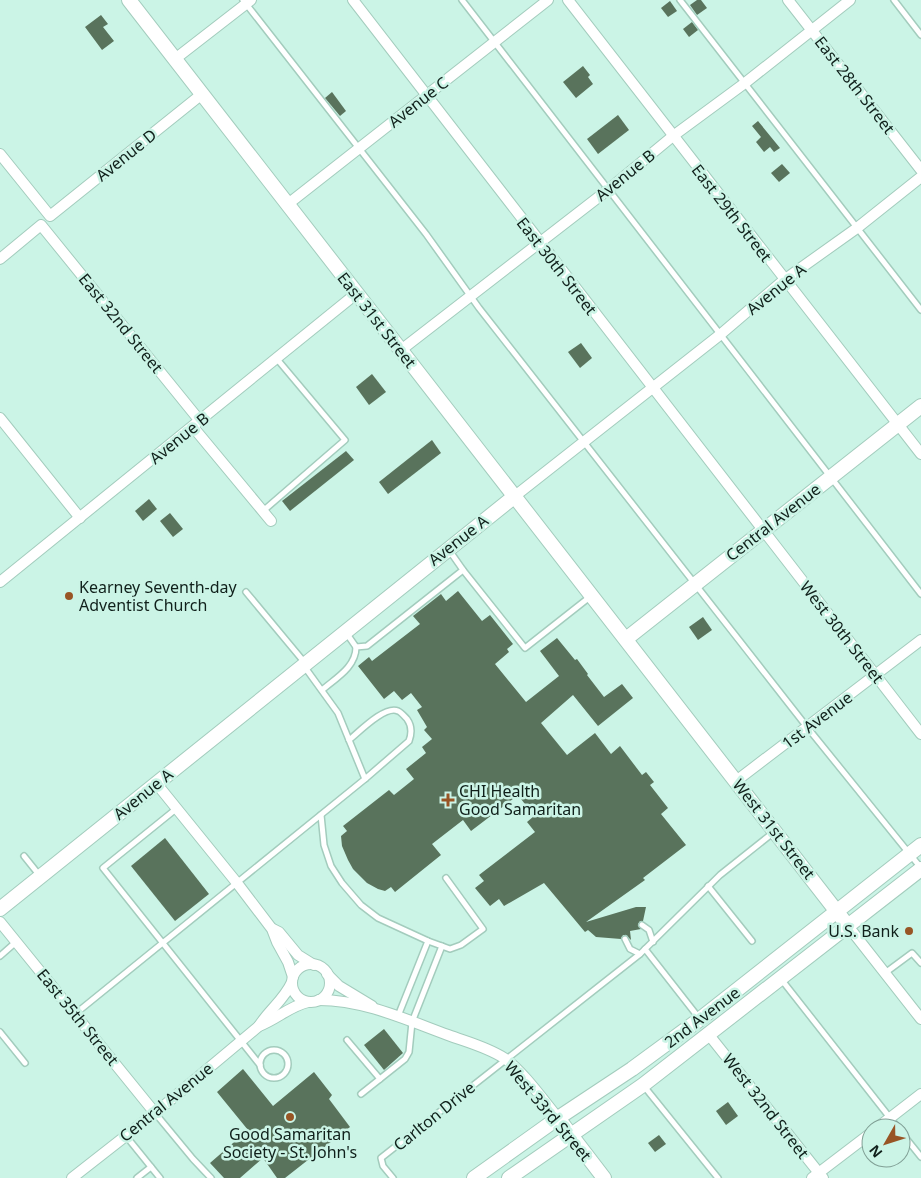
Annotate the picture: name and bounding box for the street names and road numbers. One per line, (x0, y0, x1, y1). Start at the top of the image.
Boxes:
street label: East 28th Street (810, 32, 900, 139)
street label: Avenue C (383, 72, 453, 132)
street label: Avenue D (91, 124, 161, 186)
street label: Avenue B (591, 144, 659, 206)
street label: East 29th Street (687, 160, 777, 267)
street label: East 30th Street (512, 213, 602, 320)
street label: Avenue A (742, 258, 811, 320)
street label: East 31st Street (333, 267, 422, 373)
street label: East 32nd Street (74, 269, 168, 378)
street label: Avenue B (145, 407, 213, 469)
street label: Central Avenue (721, 478, 825, 566)
street label: Avenue A (423, 509, 493, 570)
street label: West 30th Street (795, 576, 889, 688)
street label: 1st Avenue (777, 686, 857, 754)
street label: Avenue A (109, 763, 178, 825)
street label: West 31st Street (728, 774, 820, 884)
street label: East 35th Street (32, 964, 124, 1070)
street label: 2nd Avenue (660, 981, 744, 1053)
street label: West 32nd Street (718, 1049, 814, 1163)
street label: West 33rd Street (500, 1056, 597, 1166)
street label: Central Avenue (115, 1057, 217, 1147)
street label: Carlton Drive (389, 1076, 479, 1156)

